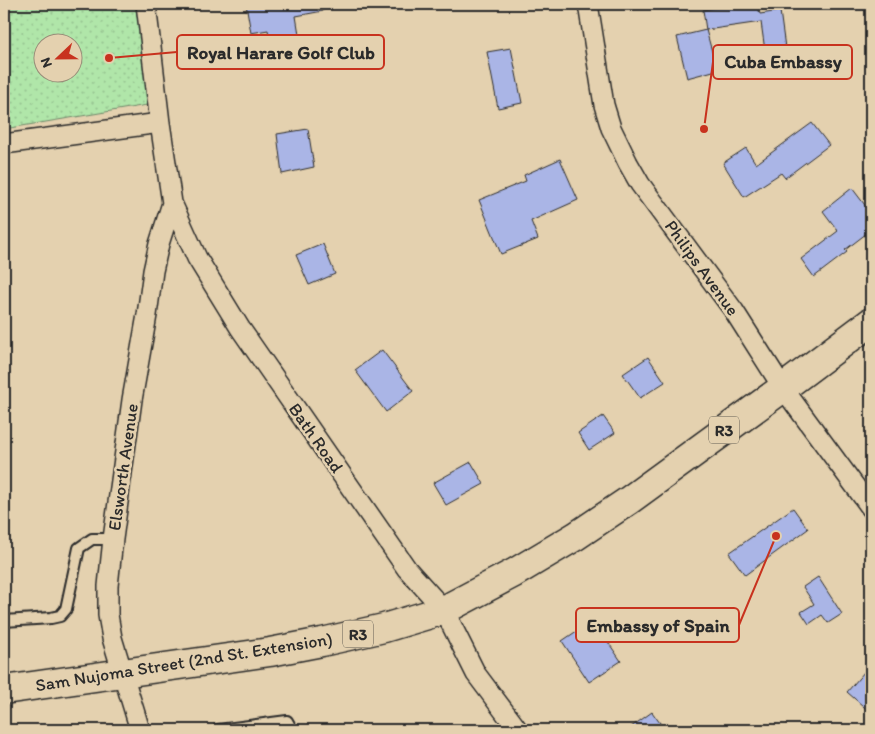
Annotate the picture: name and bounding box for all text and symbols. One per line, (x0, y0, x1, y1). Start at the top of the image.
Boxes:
north arrow (32, 32, 82, 82)
callout: Royal Harare Golf Club (177, 35, 384, 69)
text: Royal Harare Golf Club (187, 41, 375, 64)
callout: Cuba Embassy (713, 45, 852, 79)
text: Cuba Embassy (724, 50, 843, 73)
text: N (37, 55, 56, 70)
street label: Philips Avenue (660, 216, 744, 320)
street label: Bath Road (284, 399, 348, 477)
street label: Elsworth Avenue (103, 402, 143, 532)
road number: R3 (709, 416, 739, 444)
callout: Embassy of Spain (576, 608, 739, 642)
text: Embassy of Spain (586, 614, 730, 637)
road number: R3 (343, 620, 373, 648)
street label: Sam Nujoma Street (2nd St. Extension) (34, 628, 334, 696)

